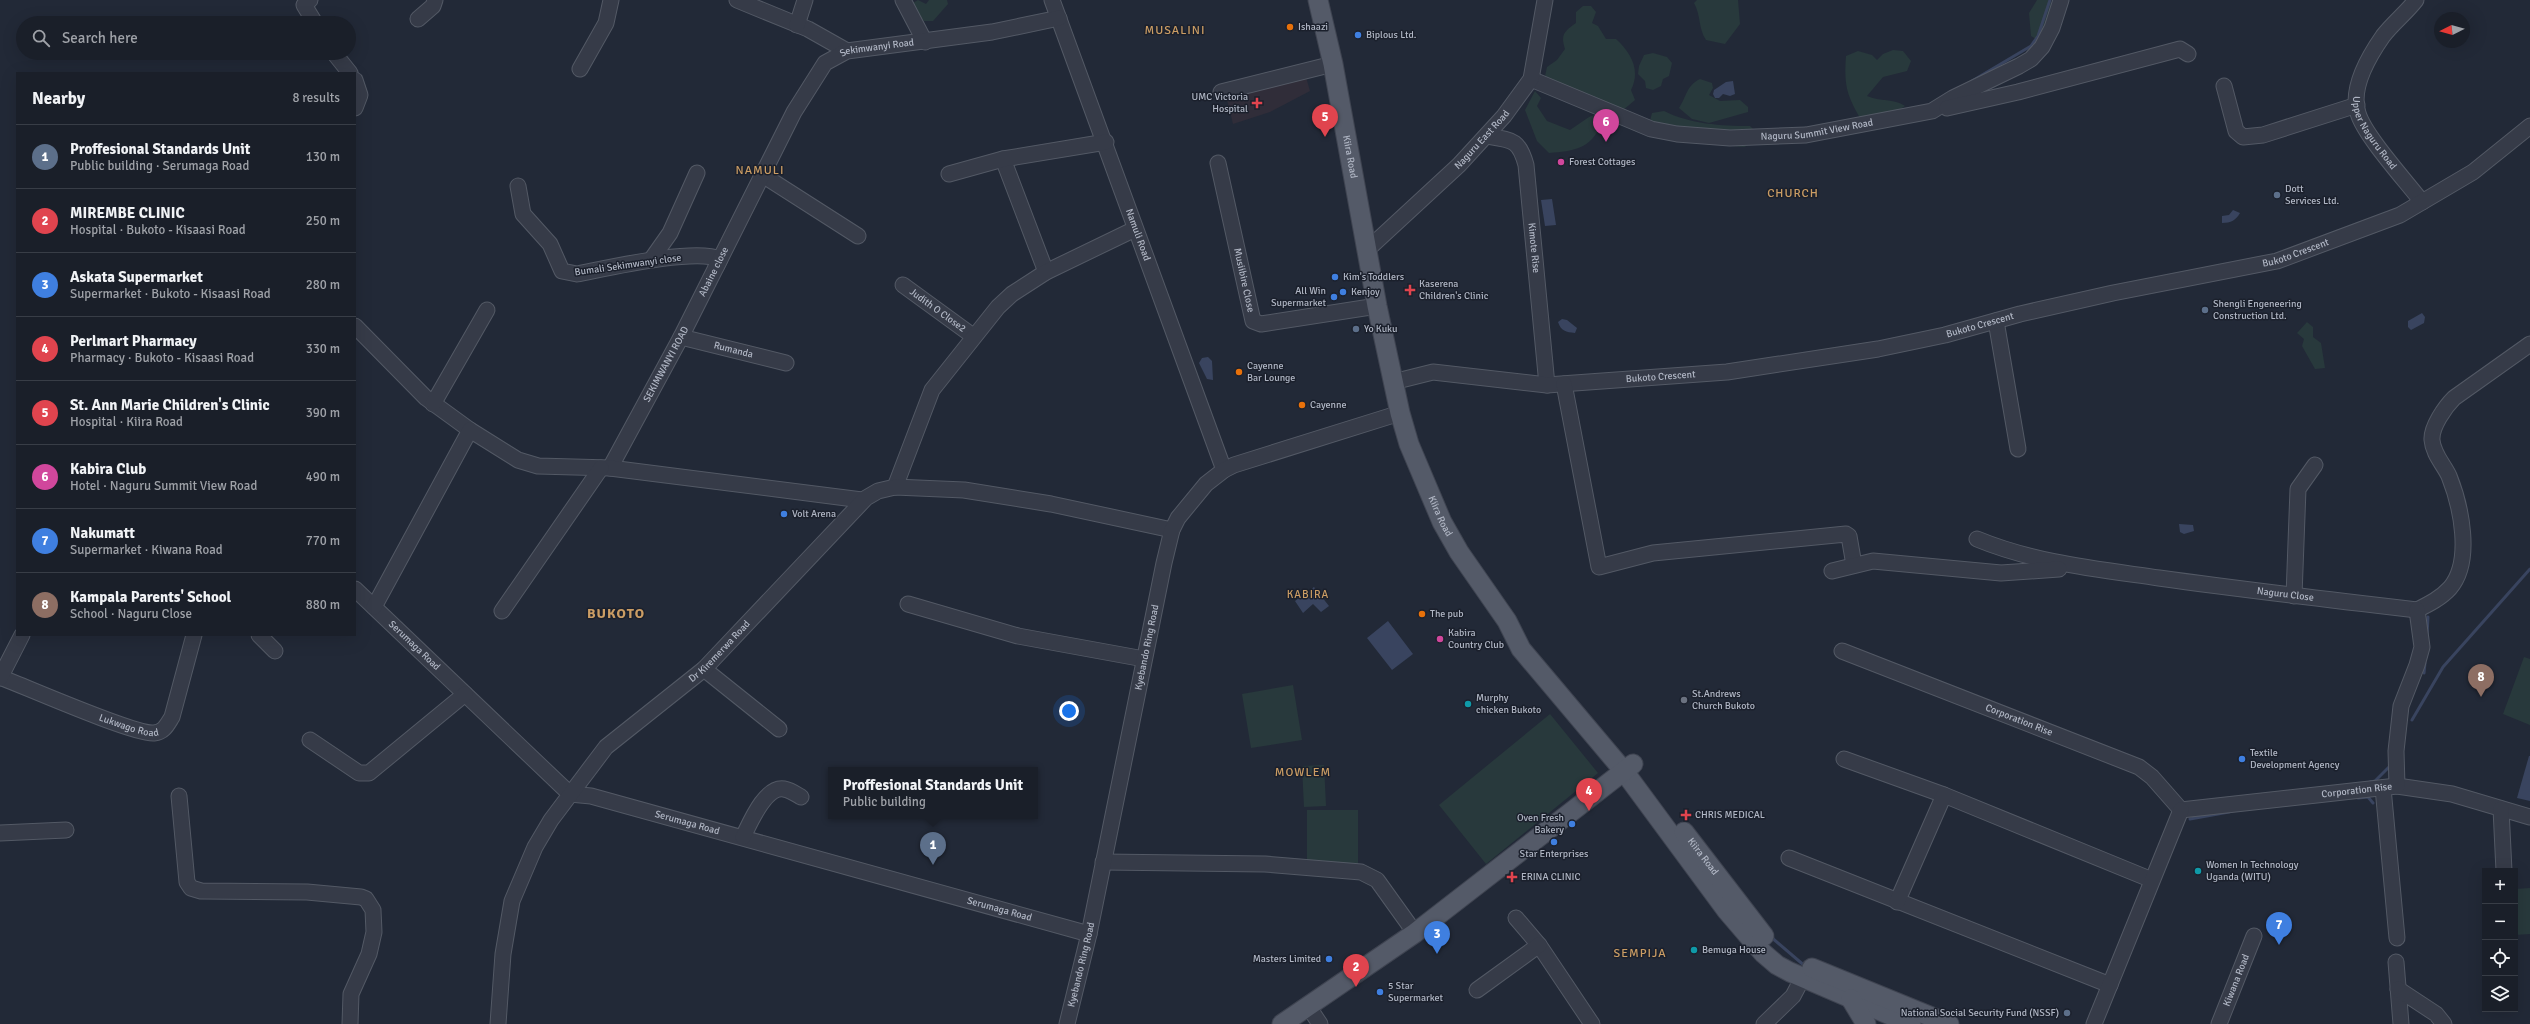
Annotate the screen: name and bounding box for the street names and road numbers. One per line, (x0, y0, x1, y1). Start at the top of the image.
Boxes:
street label: Sekimwanyi Road (838, 36, 915, 60)
street label: Upper Naguru Road (2350, 96, 2399, 172)
street label: Naguru East Road (1452, 108, 1512, 172)
street label: Naguru Summit View Road (1760, 116, 1874, 143)
street label: Kiira Road (1340, 134, 1360, 179)
street label: Namuli Road (1123, 207, 1153, 262)
street label: Kimote Rise (1526, 222, 1542, 274)
street label: Bukoto Crescent (2261, 236, 2331, 270)
street label: Abaine close (696, 245, 731, 299)
street label: Musiibire Close (1231, 247, 1257, 313)
street label: Bumali Sekimwanyi close (574, 252, 682, 278)
street label: Judith O Close2 (907, 286, 968, 335)
street label: Bukoto Crescent (1945, 310, 2016, 340)
street label: SEKIMWANYI ROAD (641, 324, 691, 404)
street label: Rumanda (712, 339, 754, 361)
street label: Bukoto Crescent (1625, 368, 1697, 385)
street label: Kiira Road (1426, 494, 1455, 539)
street label: Naguru Close (2256, 585, 2315, 604)
street label: Kyebando Ring Road (1132, 604, 1161, 691)
street label: Serumaga Road (386, 618, 443, 673)
street label: Dr Kiremerwa Road (686, 618, 753, 685)
street label: Corporation Rise (1984, 702, 2054, 739)
street label: Lukwago Road (97, 712, 160, 739)
street label: Corporation Rise (2321, 781, 2393, 800)
street label: Serumaga Road (653, 808, 721, 837)
street label: Kiira Road (1685, 836, 1721, 878)
street label: Serumaga Road (966, 894, 1033, 924)
street label: Kyebando Ring Road (1065, 921, 1097, 1008)
street label: Kiwana Road (2221, 953, 2252, 1008)

